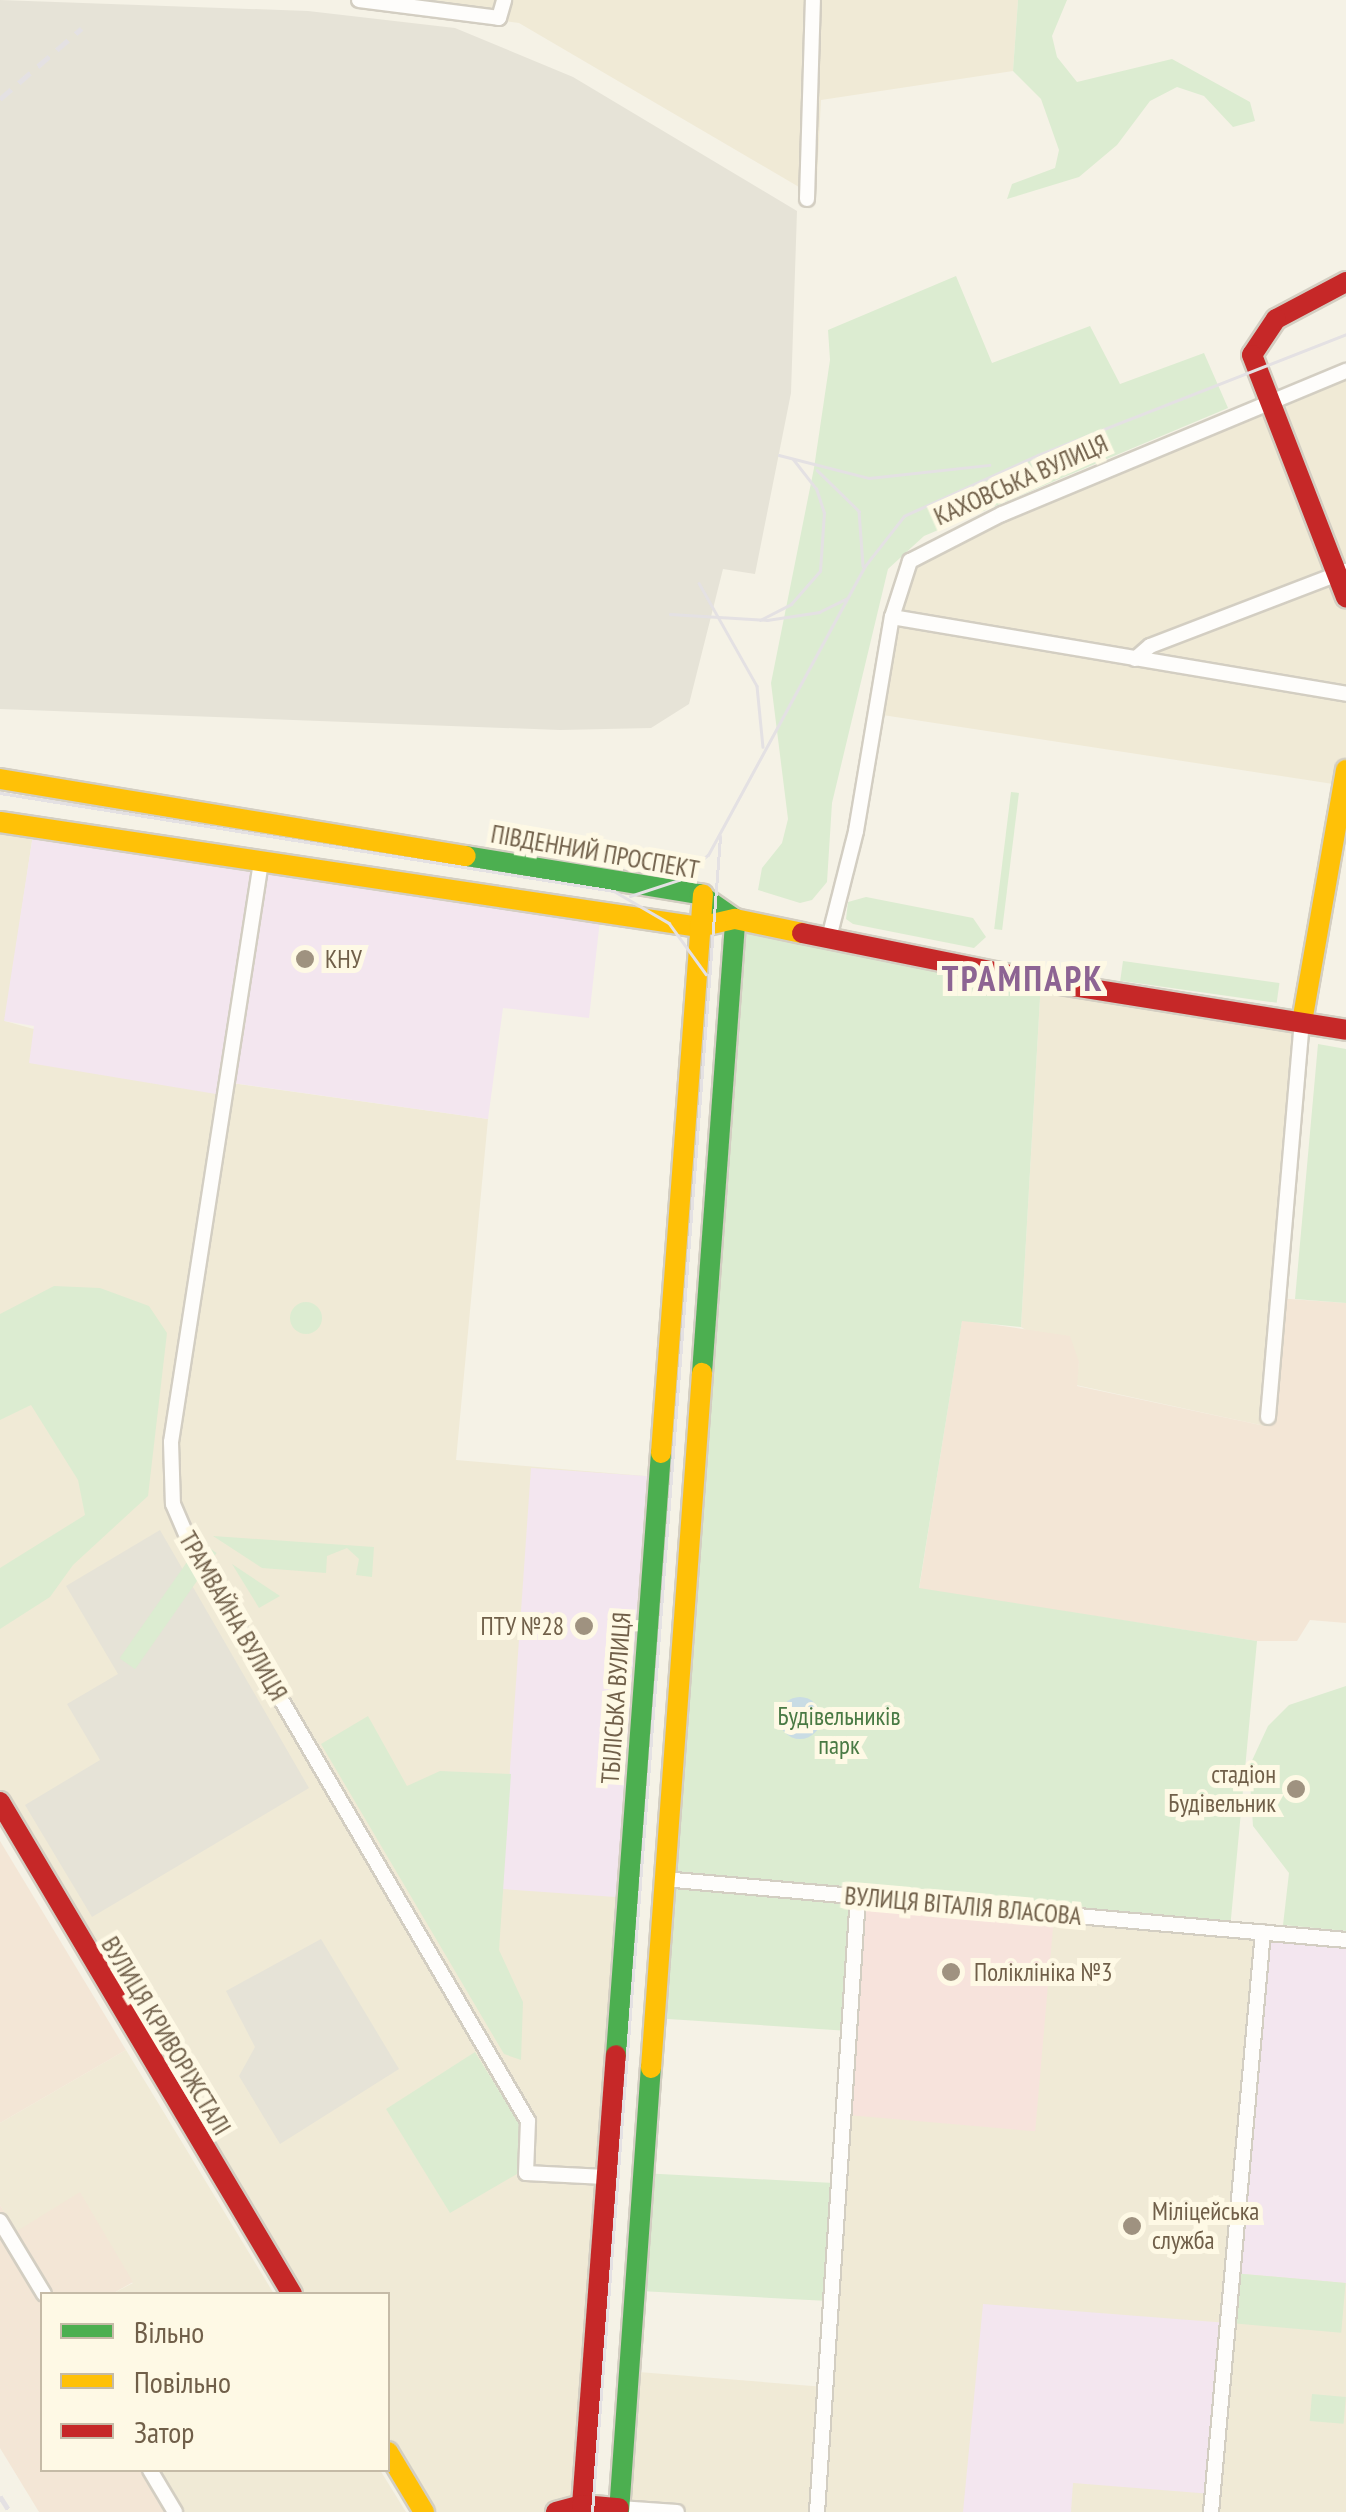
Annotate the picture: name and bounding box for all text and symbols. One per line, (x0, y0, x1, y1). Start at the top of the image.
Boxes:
street label: КАХОВСЬКА ВУЛИЦЯ (929, 428, 1113, 532)
street label: ПІВДЕННИЙ ПРОСПЕКТ (489, 819, 701, 885)
place label: КНУ (325, 944, 362, 974)
marker: КНУ (294, 948, 316, 970)
district label: ТРАМПАРК (942, 957, 1104, 999)
street label: ТРАМВАЙНА ВУЛИЦЯ (172, 1526, 294, 1706)
place label: ПТУ №28 (480, 1611, 564, 1641)
street label: ТБІЛІСЬКА ВУЛИЦЯ (595, 1611, 637, 1785)
marker: ПТУ №28 (573, 1615, 595, 1637)
park label: Будівельників парк (777, 1702, 901, 1761)
place label: стадіон Будівельник (1168, 1760, 1276, 1819)
marker: стадіон Будівельник (1285, 1778, 1307, 1800)
street label: ВУЛИЦЯ ВІТАЛІЯ ВЛАСОВА (843, 1881, 1083, 1931)
street label: ВУЛИЦЯ КРИВОРІЖСТАЛІ (95, 1931, 237, 2141)
place label: Поліклініка №3 (974, 1957, 1112, 1987)
marker: Поліклініка №3 (938, 1959, 964, 1985)
place label: Міліцейська служба (1152, 2197, 1259, 2256)
marker: Міліцейська служба (1121, 2215, 1143, 2237)
legend (40, 2292, 390, 2472)
text: Вільно (134, 2312, 204, 2351)
text: Повільно (134, 2362, 231, 2401)
text: Затор (134, 2412, 194, 2451)

